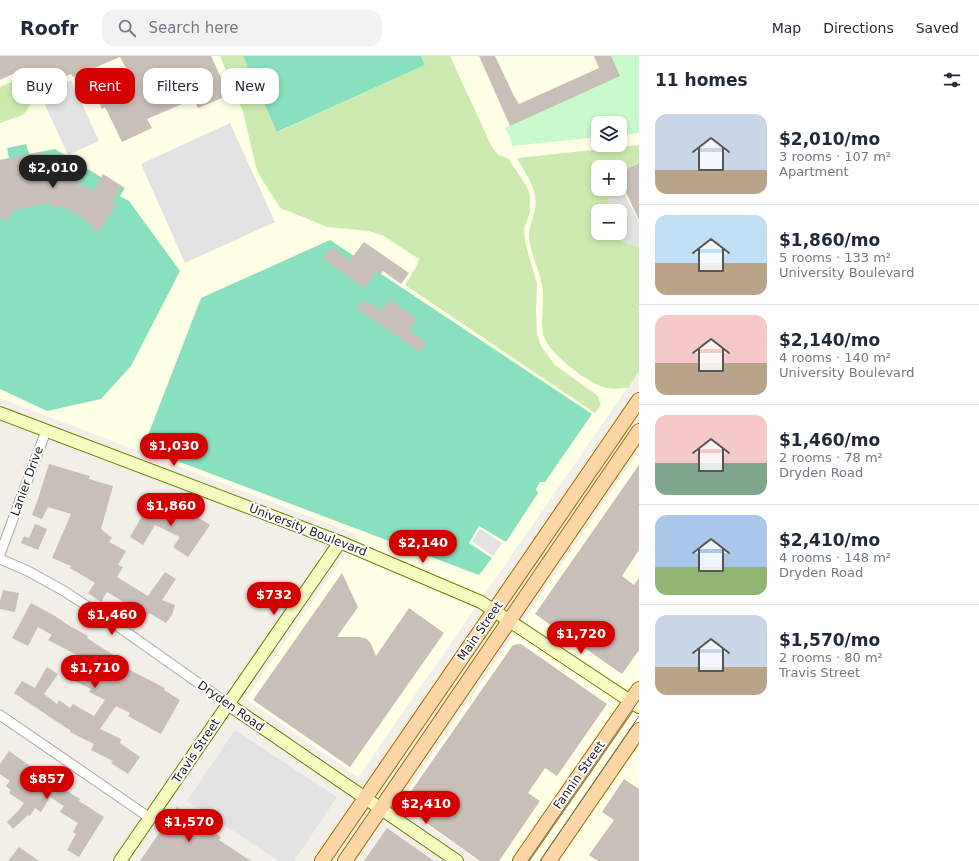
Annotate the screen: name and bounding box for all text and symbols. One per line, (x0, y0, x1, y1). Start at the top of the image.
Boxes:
search box (102, 10, 382, 46)
text: Roofr (20, 17, 78, 39)
icon: search (116, 17, 138, 39)
text: Search here (148, 19, 238, 37)
text: Map (772, 20, 801, 36)
text: Directions (823, 20, 894, 36)
text: Saved (916, 20, 959, 36)
chip: Buy (12, 68, 67, 104)
chip: Rent (75, 68, 135, 104)
chip: Filters (143, 68, 213, 104)
chip: New (221, 68, 279, 104)
icon: filters (941, 69, 963, 91)
text: 11 homes (655, 70, 748, 90)
map controls (591, 116, 627, 240)
button: layers (591, 116, 627, 152)
text: $2,010/mo (779, 129, 880, 149)
icon: home (687, 130, 735, 178)
text: 3 rooms · 107 m² (779, 149, 891, 164)
pin: $2,010 (20, 155, 86, 189)
text: $2,010 (28, 160, 78, 175)
button: + (591, 160, 627, 196)
text: Apartment (779, 164, 849, 179)
button: − (591, 204, 627, 240)
text: $1,860/mo (779, 230, 880, 250)
icon: home (687, 231, 735, 279)
text: 5 rooms · 133 m² (779, 250, 891, 265)
text: University Boulevard (779, 265, 914, 280)
text: $2,140/mo (779, 330, 880, 350)
icon: home (687, 331, 735, 379)
text: 4 rooms · 140 m² (779, 350, 891, 365)
text: University Boulevard (779, 365, 914, 380)
text: $1,460/mo (779, 430, 880, 450)
icon: home (687, 431, 735, 479)
pin: $1,030 (141, 433, 207, 467)
text: $1,030 (149, 438, 199, 453)
street label: Lanier Drive (8, 444, 46, 518)
text: 2 rooms · 78 m² (779, 450, 883, 465)
text: Dryden Road (779, 465, 863, 480)
pin: $1,860 (138, 493, 204, 527)
text: $1,860 (146, 498, 196, 513)
street label: University Boulevard (247, 501, 369, 559)
pin: $2,140 (390, 530, 456, 564)
text: $2,410/mo (779, 530, 880, 550)
icon: home (687, 531, 735, 579)
text: $2,140 (398, 535, 448, 550)
text: 4 rooms · 148 m² (779, 550, 891, 565)
text: Dryden Road (779, 565, 863, 580)
pin: $732 (250, 582, 298, 616)
text: $732 (256, 587, 292, 602)
street label: Main Street (454, 599, 506, 663)
pin: $1,460 (79, 602, 145, 636)
text: $1,460 (87, 607, 137, 622)
pin: $1,720 (548, 621, 614, 655)
text: $1,720 (556, 626, 606, 641)
text: $1,570/mo (779, 630, 880, 650)
icon: home (687, 631, 735, 679)
text: 2 rooms · 80 m² (779, 650, 883, 665)
pin: $1,710 (62, 655, 128, 689)
text: $1,710 (70, 660, 120, 675)
text: Travis Street (779, 665, 860, 680)
street label: Dryden Road (195, 678, 267, 734)
street label: Travis Street (169, 716, 223, 787)
street label: Fannin Street (550, 738, 608, 812)
pin: $857 (23, 766, 71, 800)
text: $857 (29, 771, 65, 786)
pin: $2,410 (393, 791, 459, 825)
text: $2,410 (401, 796, 451, 811)
pin: $1,570 (156, 809, 222, 843)
text: $1,570 (164, 814, 214, 829)

